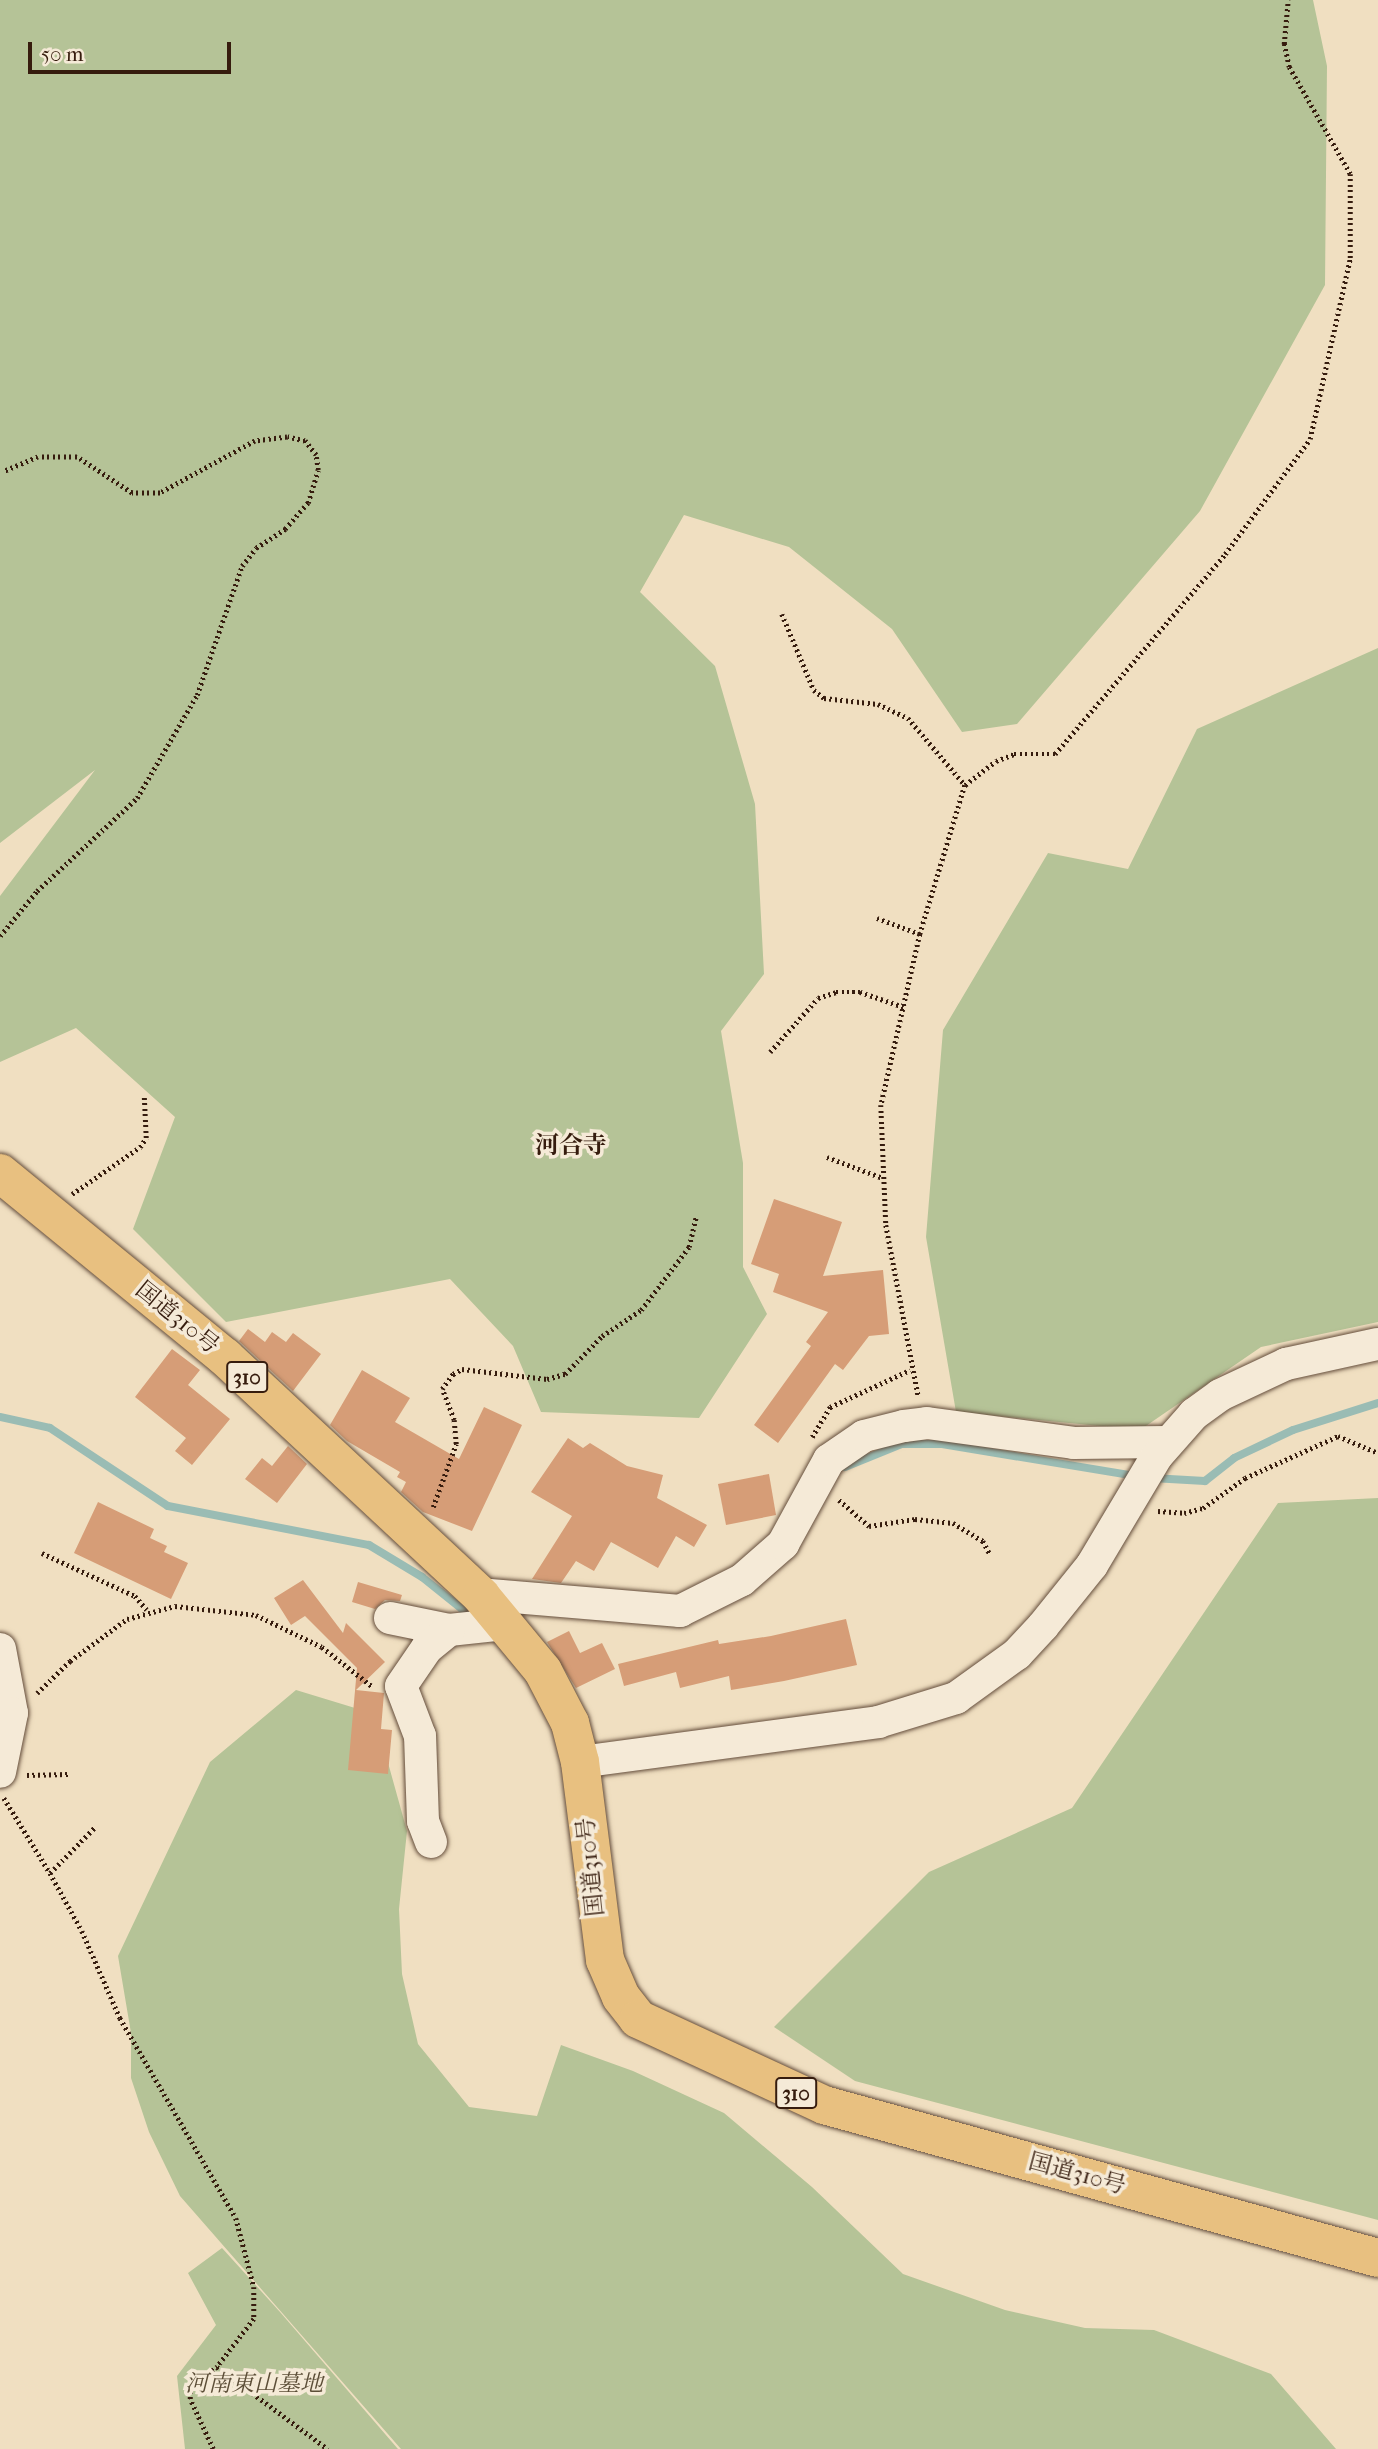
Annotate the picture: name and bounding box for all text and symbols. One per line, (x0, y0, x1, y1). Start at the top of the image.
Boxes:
scale bar (32, 28, 234, 72)
text: 50 m (41, 42, 84, 66)
district label: 河合寺 (535, 1132, 607, 1160)
street label: 国道310号 (130, 1276, 224, 1360)
road number: 310 (226, 1360, 268, 1394)
street label: 国道310号 (572, 1816, 610, 1918)
road number: 310 (775, 2076, 817, 2110)
street label: 国道310号 (1026, 2148, 1128, 2200)
park label: 河南東山墓地 (185, 2370, 323, 2398)

